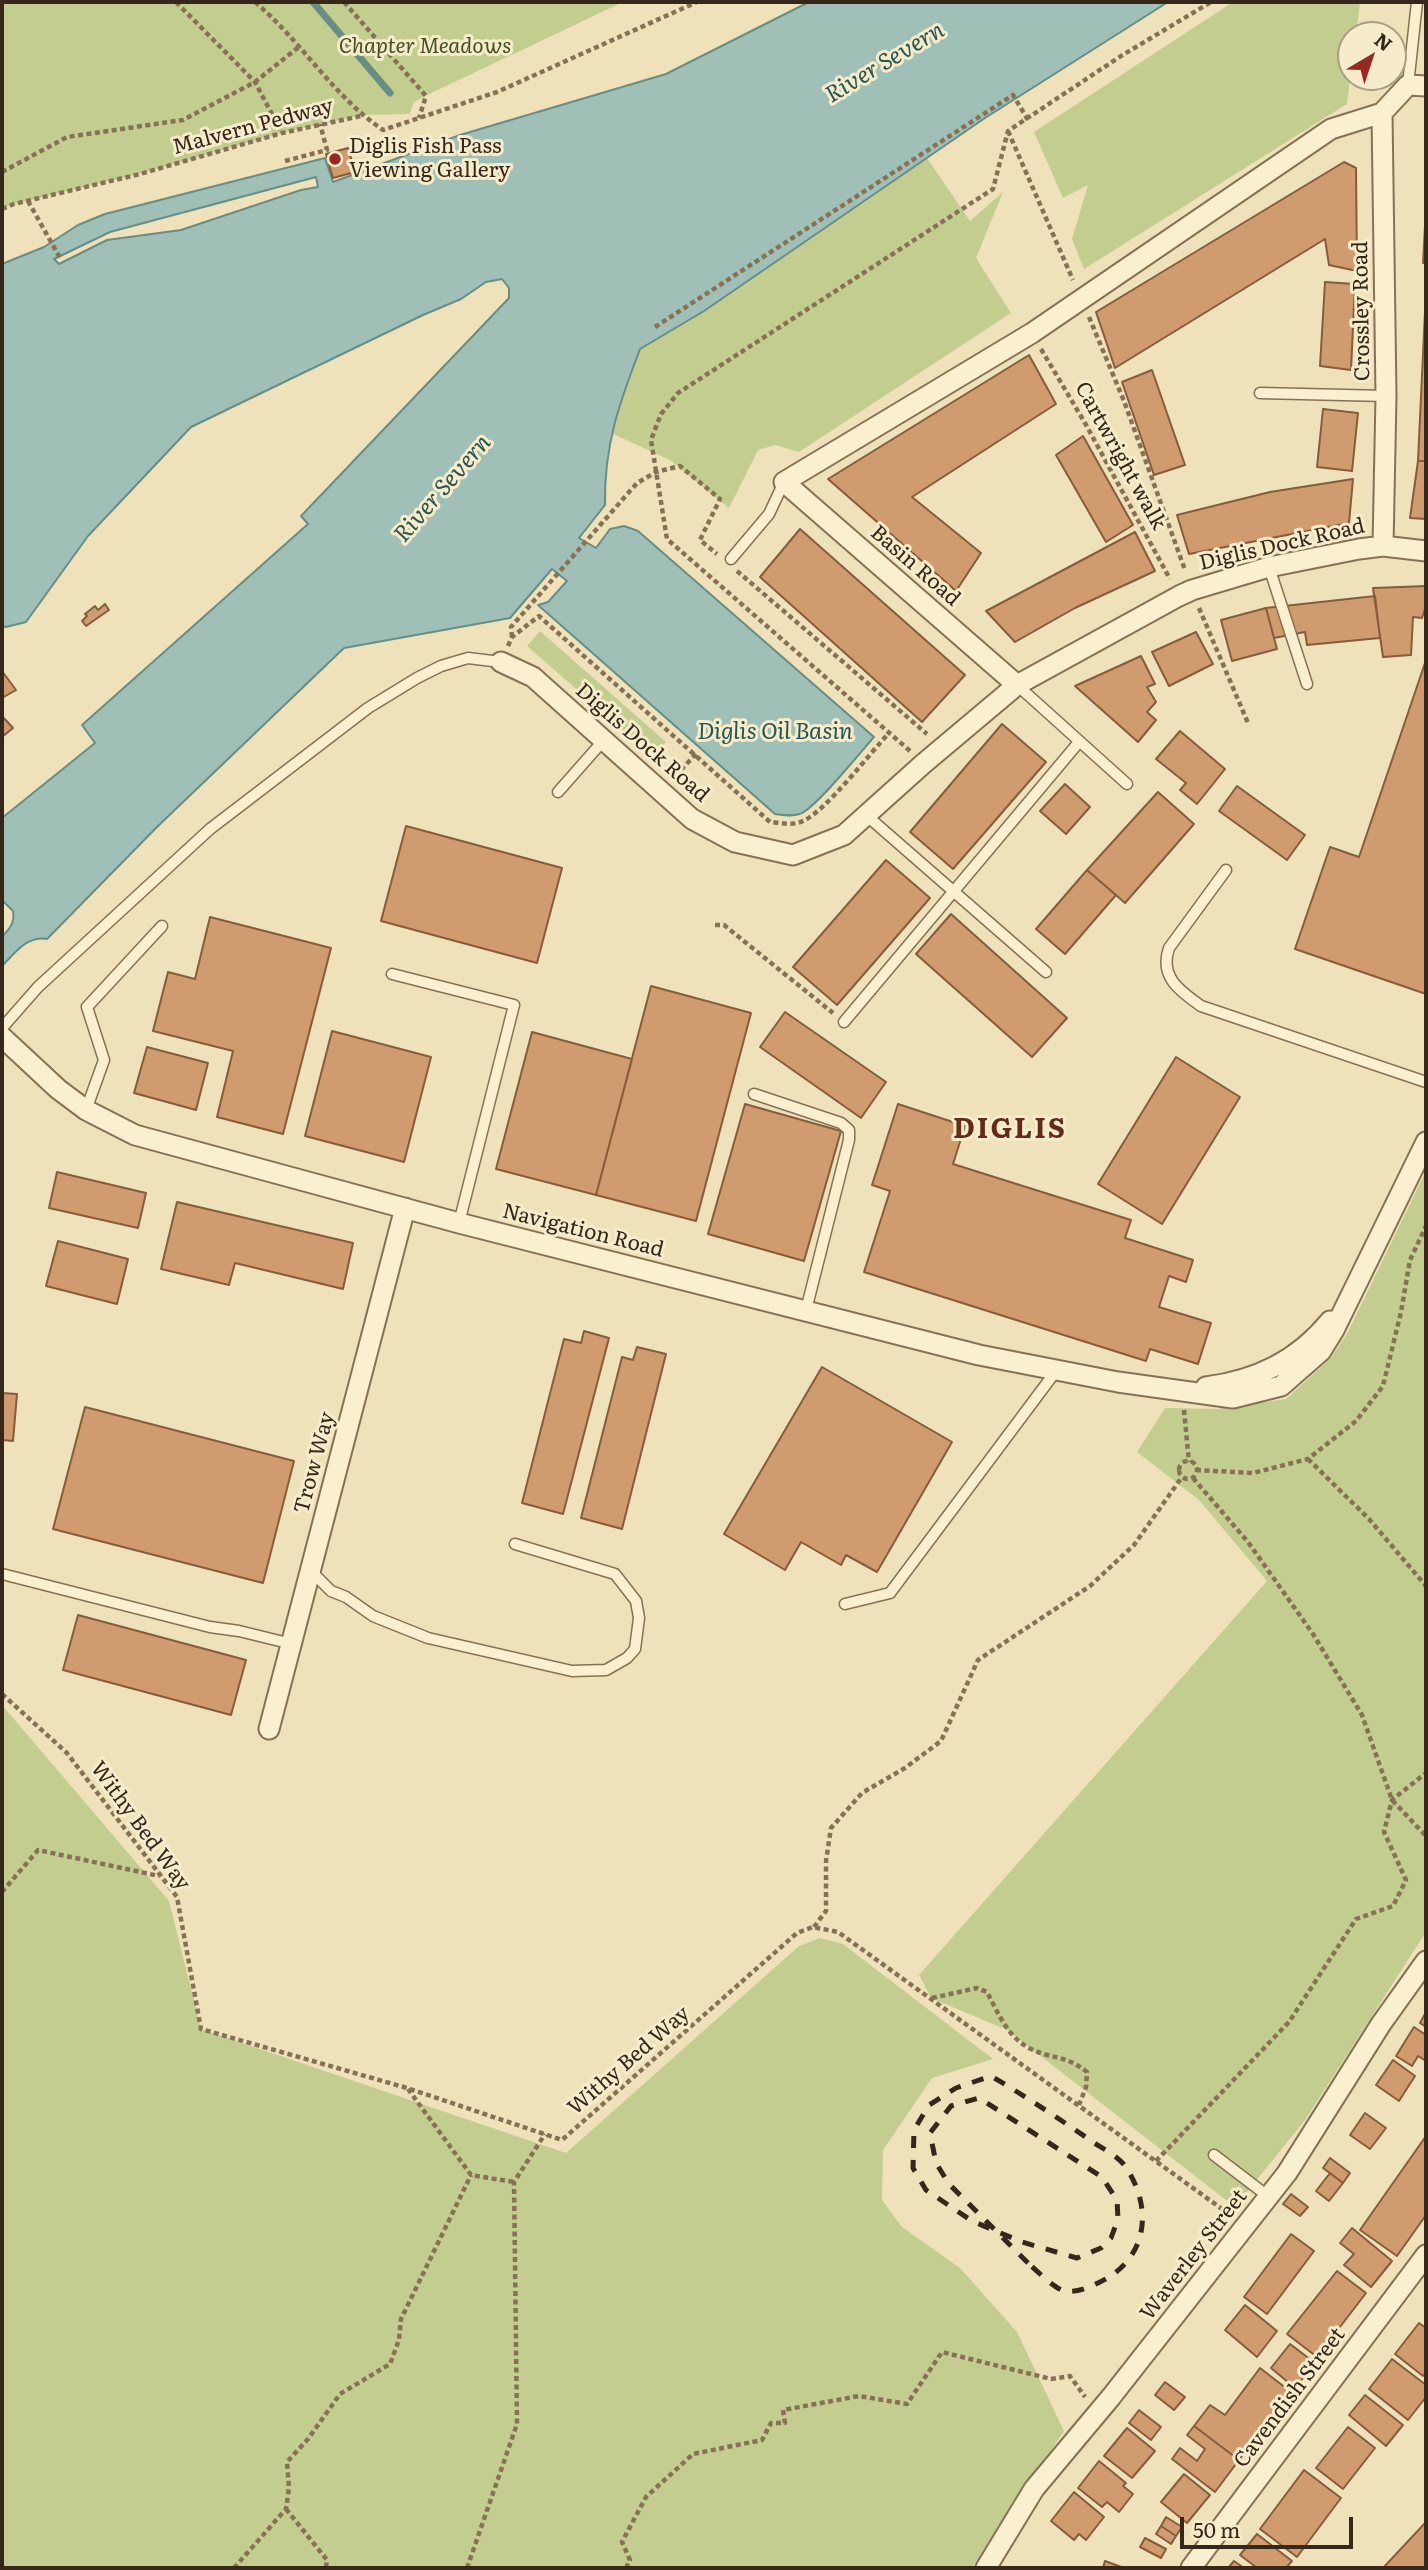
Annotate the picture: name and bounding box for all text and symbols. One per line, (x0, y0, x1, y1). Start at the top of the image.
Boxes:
water label: River Severn (821, 17, 949, 109)
north arrow (1337, 21, 1407, 91)
text: N (1369, 25, 1399, 57)
park label: Chapter Meadows (339, 34, 511, 60)
street label: Malvern Pedway (170, 93, 336, 161)
place label: Diglis Fish Pass Viewing Gallery (349, 134, 510, 184)
marker: Diglis Fish Pass Viewing Gallery (327, 151, 343, 167)
street label: Crossley Road (1348, 241, 1376, 381)
street label: Cartwright walk (1069, 378, 1171, 534)
water label: River Severn (389, 430, 497, 548)
street label: Diglis Dock Road (1197, 514, 1367, 576)
street label: Basin Road (865, 520, 965, 612)
street label: Diglis Dock Road (570, 678, 714, 808)
water label: Diglis Oil Basin (697, 718, 853, 746)
district label: DIGLIS (954, 1113, 1066, 1147)
street label: Navigation Road (500, 1199, 666, 1263)
street label: Trow Way (289, 1410, 341, 1516)
street label: Withy Bed Way (85, 1757, 195, 1895)
street label: Withy Bed Way (563, 2001, 695, 2121)
street label: Waverley Street (1135, 2185, 1253, 2325)
street label: Cavendish Street (1229, 2323, 1351, 2473)
scale bar (1183, 2504, 1356, 2548)
text: 50 m (1193, 2513, 1240, 2544)

